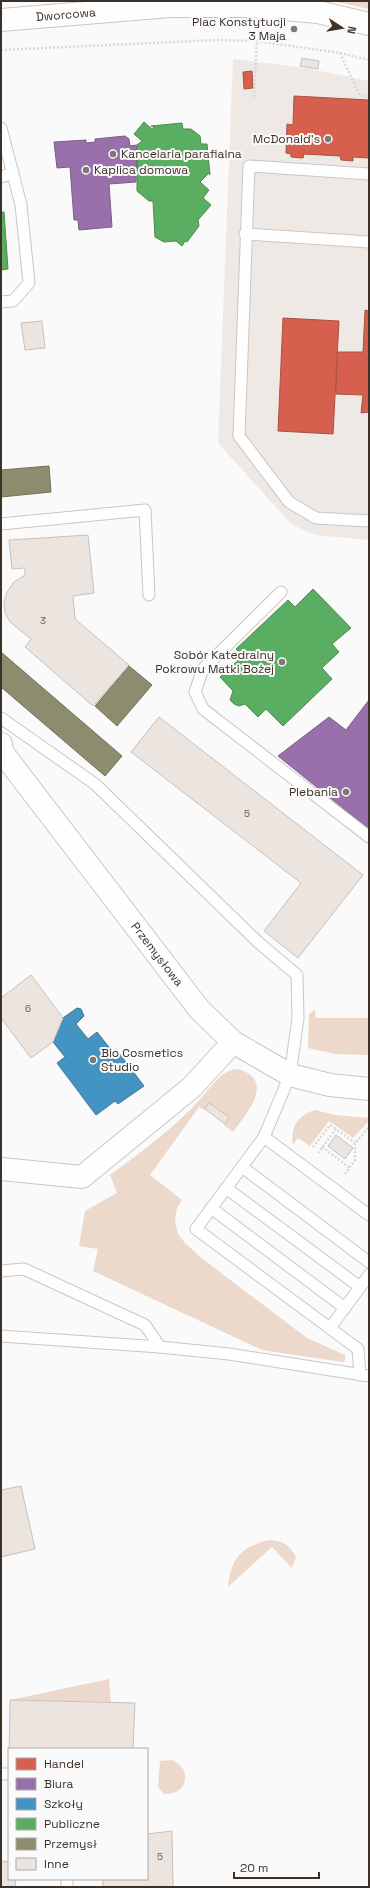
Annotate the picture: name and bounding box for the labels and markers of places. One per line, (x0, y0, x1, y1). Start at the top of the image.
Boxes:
place label: Plac Konstytucji 3 Maja (192, 14, 286, 44)
marker: Plac Konstytucji 3 Maja (289, 24, 299, 34)
place label: McDonald's (253, 131, 320, 147)
marker: McDonald's (323, 134, 333, 144)
place label: Kancelaria parafialna (121, 146, 242, 162)
marker: Kancelaria parafialna (108, 149, 118, 159)
place label: Kaplica domowa (94, 162, 188, 178)
marker: Kaplica domowa (81, 165, 91, 175)
place label: Sobór Katedralny Pokrowu Matki Bożej (155, 647, 274, 677)
marker: Sobór Katedralny Pokrowu Matki Bożej (277, 657, 287, 667)
place label: Plebania (289, 784, 338, 800)
marker: Plebania (341, 787, 351, 797)
place label: Bio Cosmetics Studio (101, 1045, 183, 1075)
marker: Bio Cosmetics Studio (88, 1055, 98, 1065)

